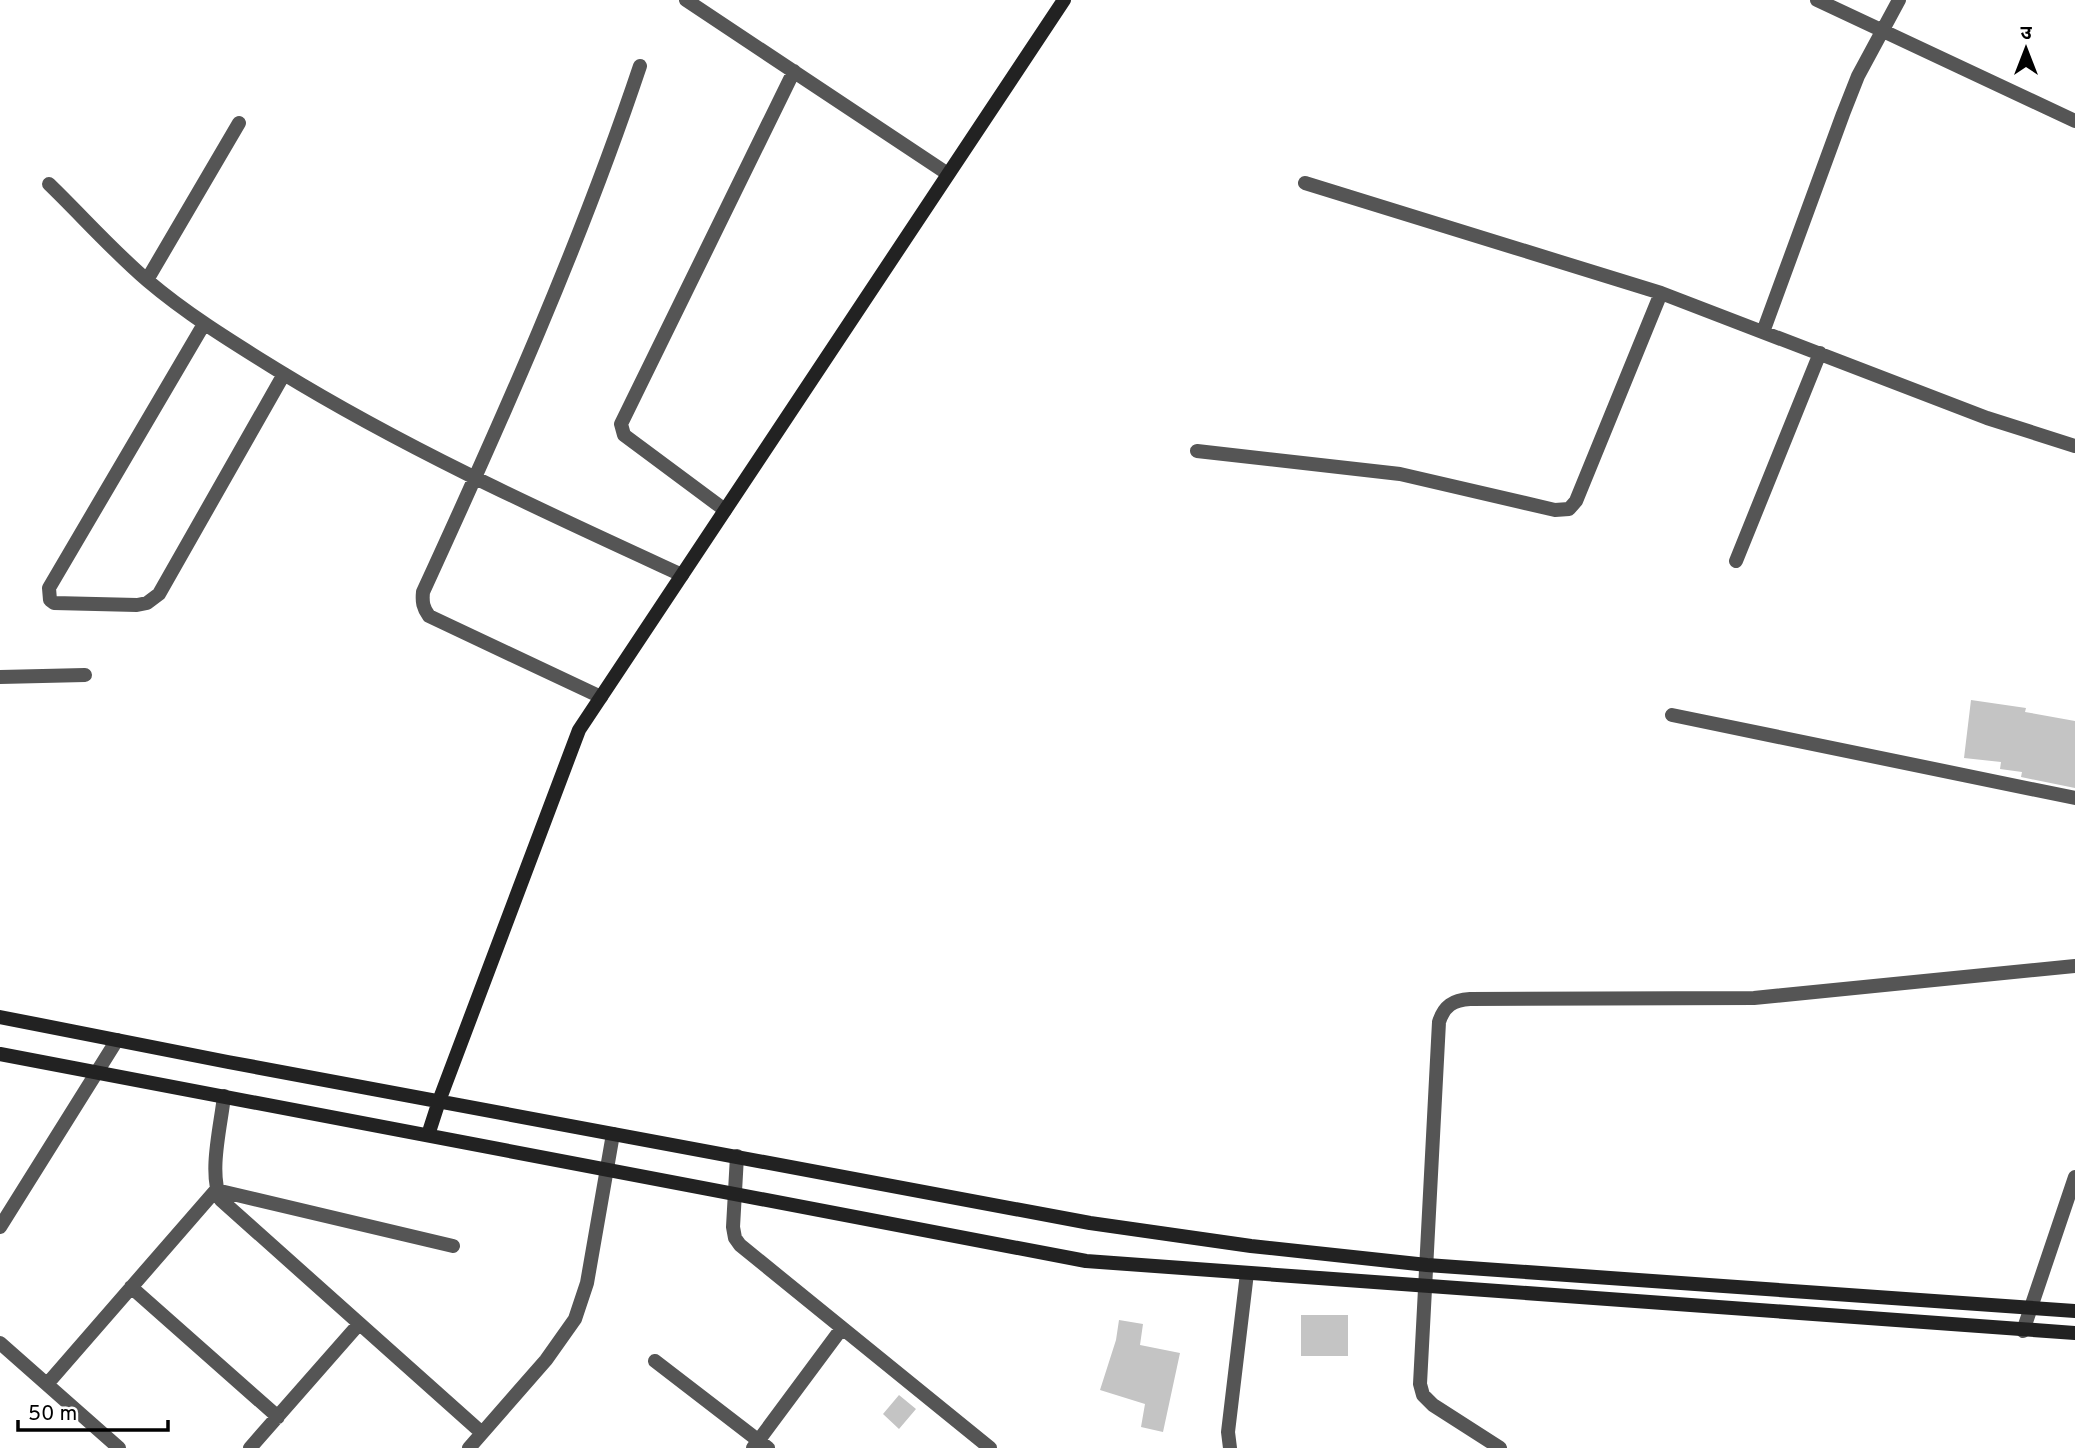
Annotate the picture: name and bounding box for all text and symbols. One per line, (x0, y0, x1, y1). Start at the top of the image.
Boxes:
north arrow (1991, 14, 2061, 84)
text: उ (2020, 22, 2032, 46)
scale bar (18, 1388, 168, 1432)
text: 50 m (28, 1401, 77, 1428)

